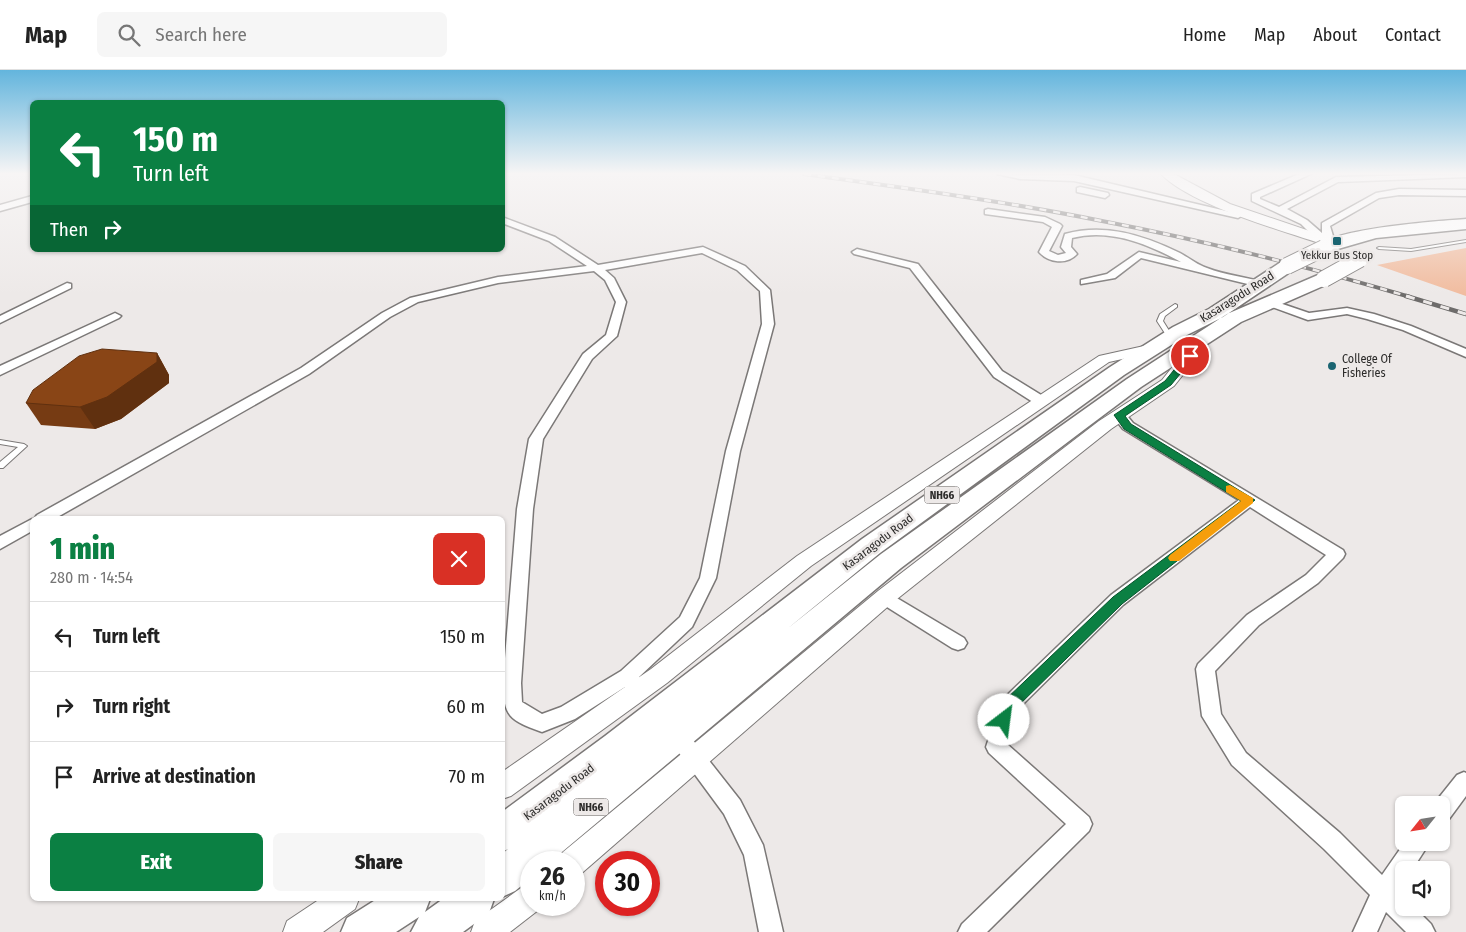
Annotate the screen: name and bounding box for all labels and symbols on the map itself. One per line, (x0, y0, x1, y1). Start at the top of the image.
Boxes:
marker: Yekkur Bus Stop (1331, 235, 1343, 247)
place label: Yekkur Bus Stop (1301, 249, 1373, 262)
street label: Kasaragodu Road (1197, 269, 1277, 325)
pin (1169, 335, 1211, 377)
place label: College Of Fisheries (1342, 352, 1393, 380)
marker: College Of Fisheries (1326, 360, 1338, 372)
road number: NH66 (924, 486, 960, 504)
street label: Kasaragodu Road (840, 511, 916, 573)
position arrow (977, 693, 1029, 745)
street label: Kasaragodu Road (521, 761, 597, 823)
north arrow (1395, 796, 1450, 851)
road number: NH66 (574, 799, 608, 816)
speed limit sign: 30 (595, 851, 660, 916)

